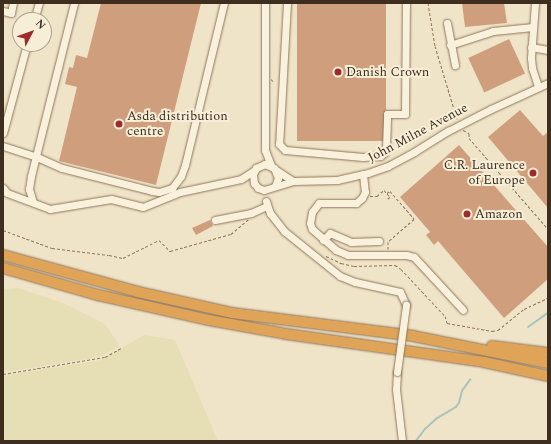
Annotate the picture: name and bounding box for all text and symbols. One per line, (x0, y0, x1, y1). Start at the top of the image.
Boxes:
north arrow (12, 12, 52, 52)
text: N (31, 15, 50, 33)
place label: Danish Crown (346, 64, 429, 80)
marker: Danish Crown (333, 67, 343, 77)
street label: John Milne Avenue (366, 100, 470, 166)
place label: Asda distribution centre (127, 109, 228, 140)
marker: Asda distribution centre (114, 119, 124, 129)
place label: C.R. Laurence of Europe (444, 158, 525, 189)
marker: C.R. Laurence of Europe (528, 168, 538, 178)
place label: Amazon (475, 206, 523, 222)
marker: Amazon (462, 209, 472, 219)

